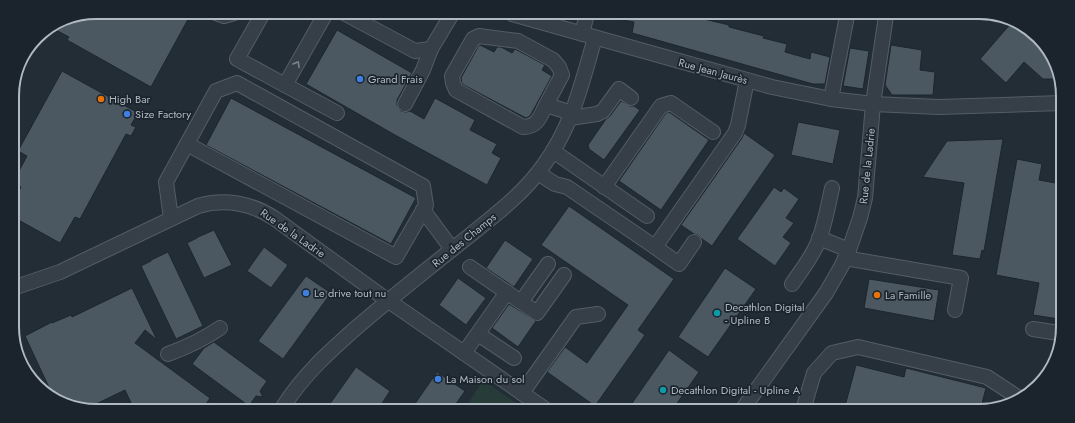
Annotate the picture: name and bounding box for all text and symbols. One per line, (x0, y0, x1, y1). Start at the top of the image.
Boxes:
street label: Rue Jean Jaurès (677, 54, 750, 88)
one-way arrow (293, 60, 300, 68)
place label: Grand Frais (368, 71, 423, 87)
marker: Grand Frais (355, 74, 365, 84)
place label: High Bar (109, 91, 150, 107)
marker: High Bar (96, 94, 106, 104)
place label: Size Factory (135, 106, 191, 122)
marker: Size Factory (122, 109, 132, 119)
street label: Rue de la Ladrie (855, 127, 879, 205)
street label: Rue de la Ladrie (257, 205, 329, 262)
street label: Rue des Champs (428, 209, 500, 271)
place label: Le drive tout nu (314, 285, 386, 301)
place label: La Famille (885, 287, 932, 303)
marker: Le drive tout nu (301, 288, 311, 298)
marker: La Famille (872, 290, 882, 300)
place label: Decathlon Digital - Upline B (725, 299, 805, 328)
marker: Decathlon Digital - Upline B (712, 308, 722, 318)
place label: La Maison du sol (446, 371, 524, 387)
marker: La Maison du sol (433, 374, 443, 384)
place label: Decathlon Digital - Upline A (671, 382, 801, 398)
marker: Decathlon Digital - Upline A (658, 385, 668, 395)

